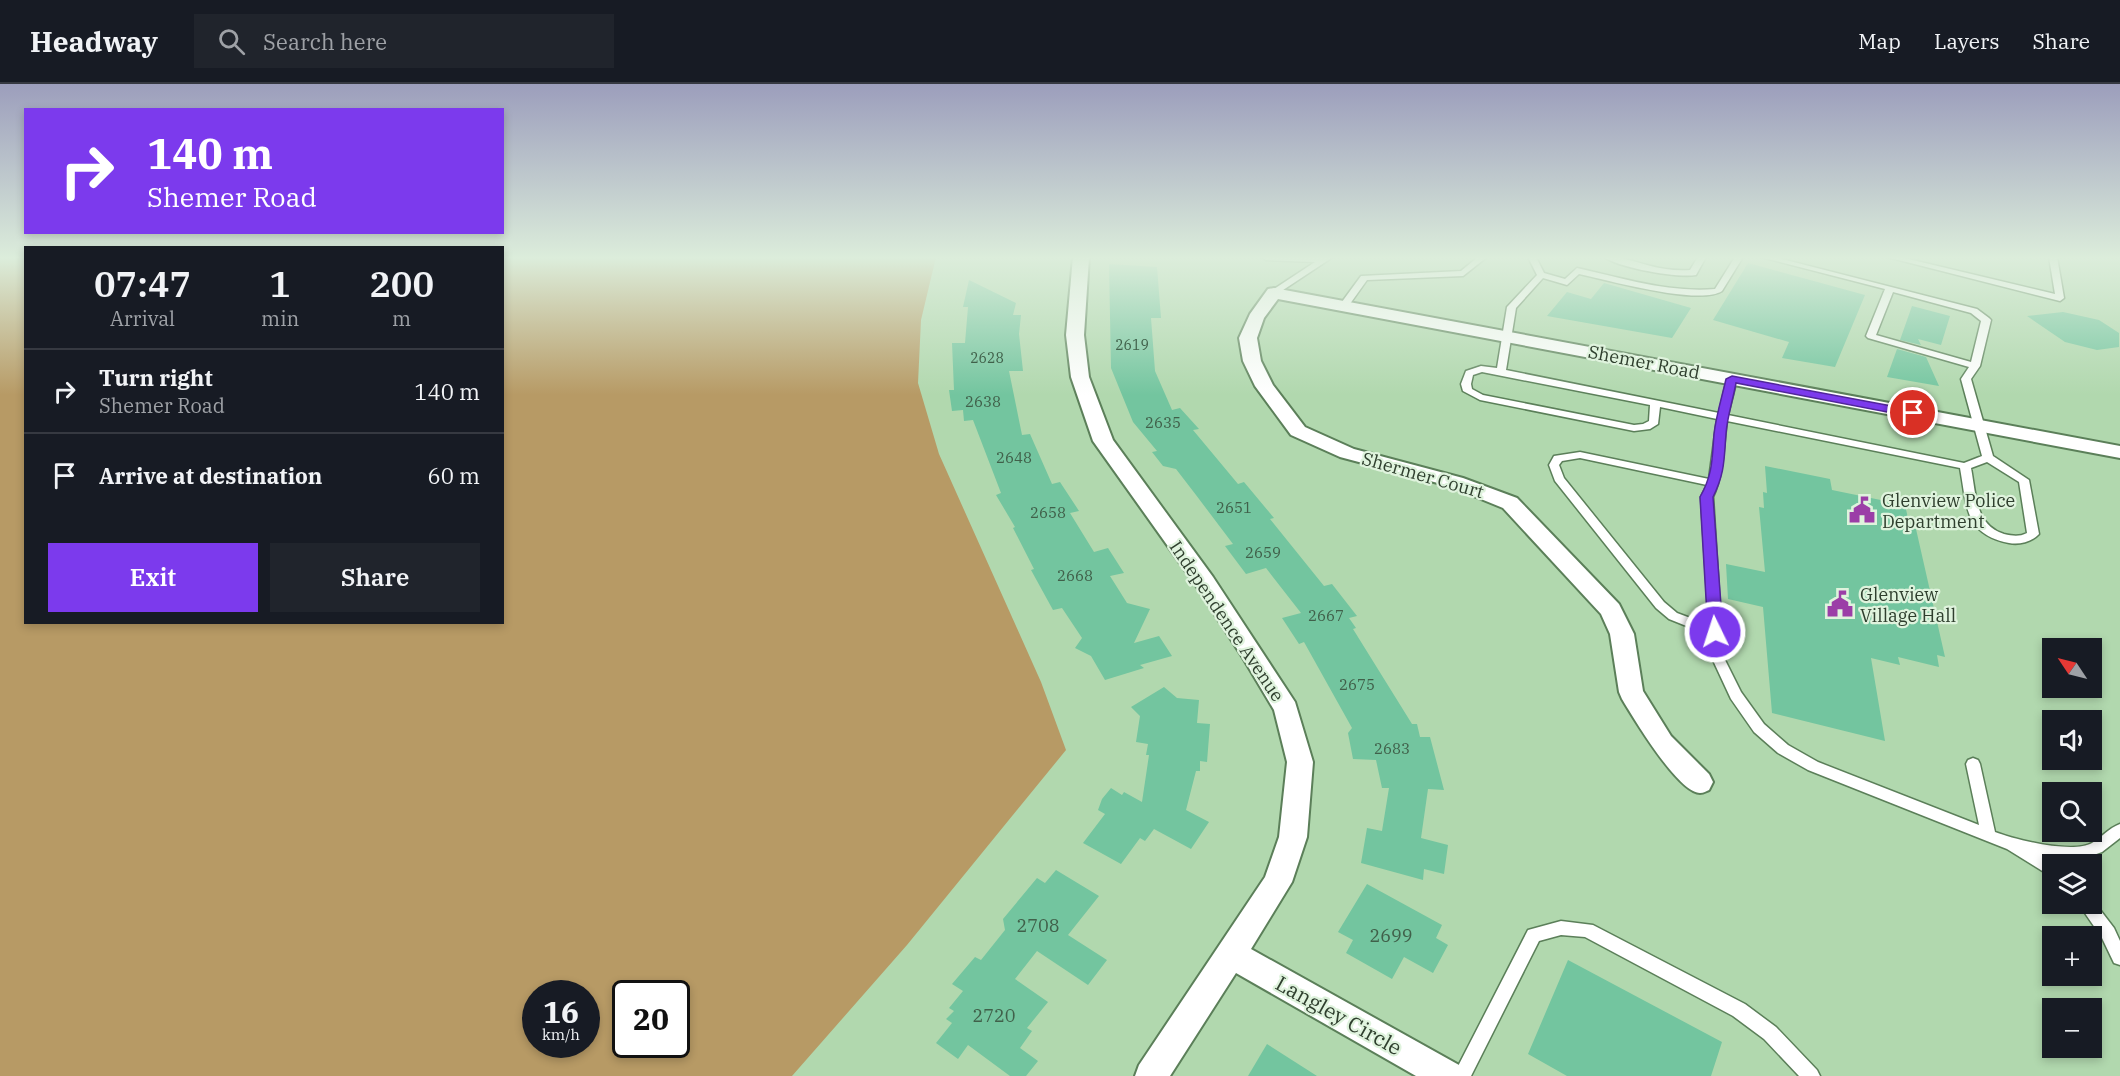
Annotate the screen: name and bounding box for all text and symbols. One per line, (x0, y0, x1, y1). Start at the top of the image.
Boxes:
search box (194, 14, 614, 68)
text: Headway (30, 23, 158, 60)
icon: search (215, 25, 248, 58)
text: Search here (263, 27, 387, 56)
text: Map (1858, 27, 1901, 55)
text: Layers (1934, 27, 2000, 55)
text: Share (2033, 27, 2090, 55)
text: 140 m (147, 126, 273, 181)
icon: right (48, 132, 126, 210)
text: Shemer Road (147, 179, 317, 214)
text: 07:47 (94, 260, 191, 307)
text: 1 (269, 260, 291, 307)
text: 200 (369, 260, 434, 307)
text: Arrival (110, 305, 175, 332)
text: min (261, 305, 299, 332)
text: m (392, 305, 411, 332)
house number: 2619 (1115, 336, 1149, 354)
street label: Shemer Road (1586, 340, 1702, 384)
house number: 2628 (970, 349, 1004, 367)
text: Turn right (99, 363, 213, 392)
icon: right (48, 375, 81, 408)
text: 140 m (414, 377, 480, 406)
pin (1887, 387, 1938, 438)
text: Shemer Road (99, 392, 225, 419)
house number: 2638 (965, 392, 1001, 411)
icon: arrive (1896, 396, 1929, 429)
house number: 2635 (1145, 413, 1181, 432)
street label: Shermer Court (1359, 447, 1487, 503)
house number: 2648 (996, 448, 1032, 467)
icon: arrive (48, 459, 81, 492)
text: Arrive at destination (99, 461, 322, 490)
text: 60 m (428, 461, 480, 490)
place label: Glenview Police Department (1882, 489, 2015, 533)
public building icon: Glenview Police Department (1847, 495, 1877, 525)
house number: 2651 (1216, 498, 1252, 517)
house number: 2658 (1030, 503, 1066, 522)
street label: Independence Avenue (1165, 536, 1289, 706)
button: Exit (48, 543, 258, 612)
button: Share (270, 543, 480, 612)
house number: 2659 (1245, 543, 1281, 562)
house number: 2668 (1057, 566, 1093, 585)
place label: Glenview Village Hall (1860, 583, 1956, 627)
public building icon: Glenview Village Hall (1825, 589, 1855, 619)
position arrow (1683, 600, 1747, 664)
house number: 2667 (1308, 606, 1344, 625)
north arrow (2042, 638, 2102, 698)
map controls (2042, 638, 2102, 1058)
house number: 2675 (1339, 675, 1375, 694)
button: sound (2042, 710, 2102, 770)
house number: 2683 (1374, 739, 1410, 758)
button: search (2042, 782, 2102, 842)
button: layers (2042, 854, 2102, 914)
house number: 2708 (1016, 914, 1060, 937)
house number: 2699 (1369, 924, 1413, 947)
button: + (2042, 926, 2102, 986)
street label: Langley Circle (1271, 969, 1407, 1061)
speed limit sign: 20 (612, 980, 690, 1058)
text: 16 (543, 992, 579, 1031)
button: − (2042, 998, 2102, 1058)
house number: 2720 (972, 1004, 1016, 1027)
text: km/h (542, 1025, 580, 1044)

